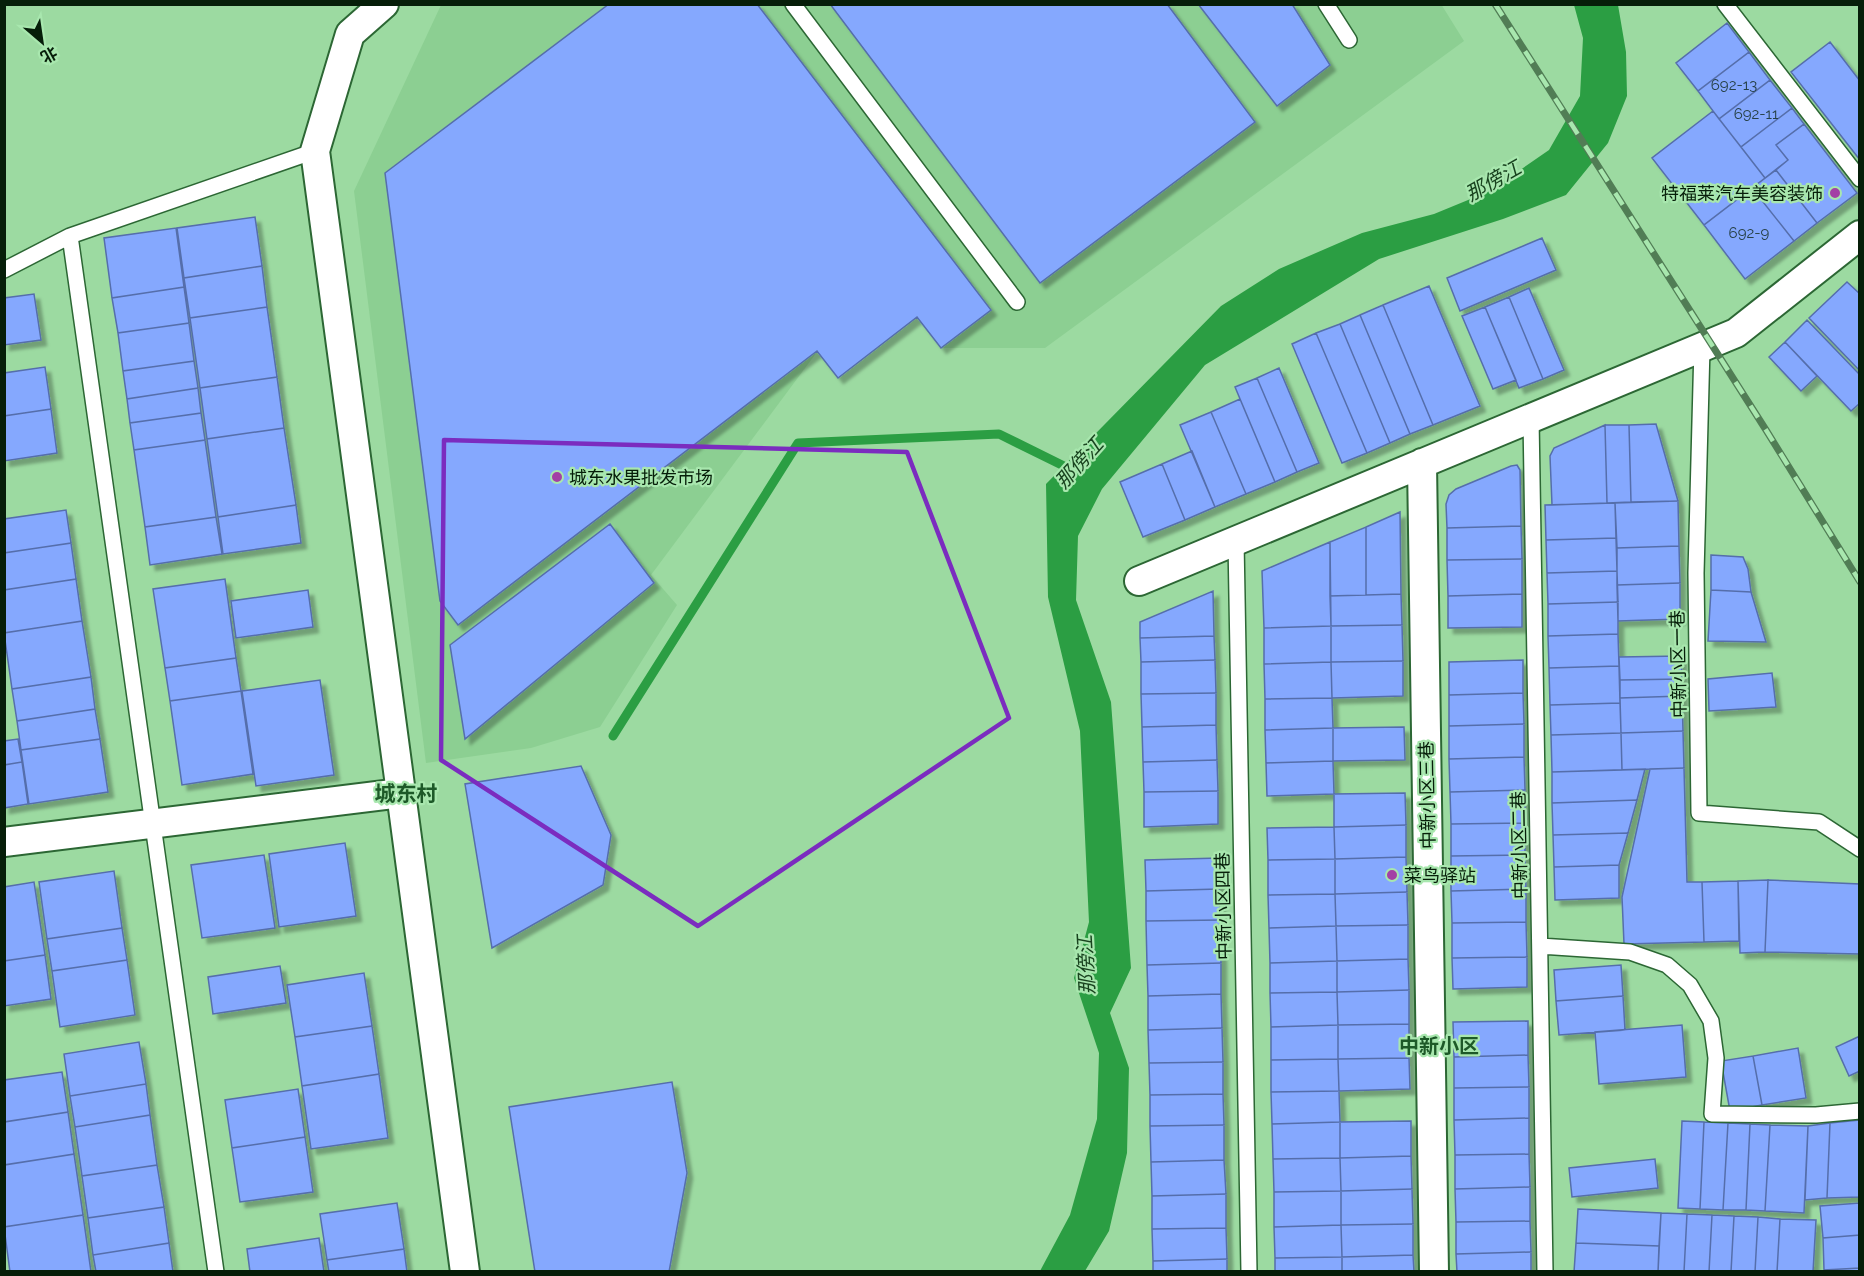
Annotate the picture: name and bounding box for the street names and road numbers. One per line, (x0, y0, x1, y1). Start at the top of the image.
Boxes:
street label: 中新小区一巷 (1667, 610, 1689, 718)
street label: 中新小区三巷 (1416, 741, 1438, 849)
street label: 中新小区二巷 (1508, 791, 1530, 899)
street label: 中新小区四巷 (1212, 852, 1234, 960)

